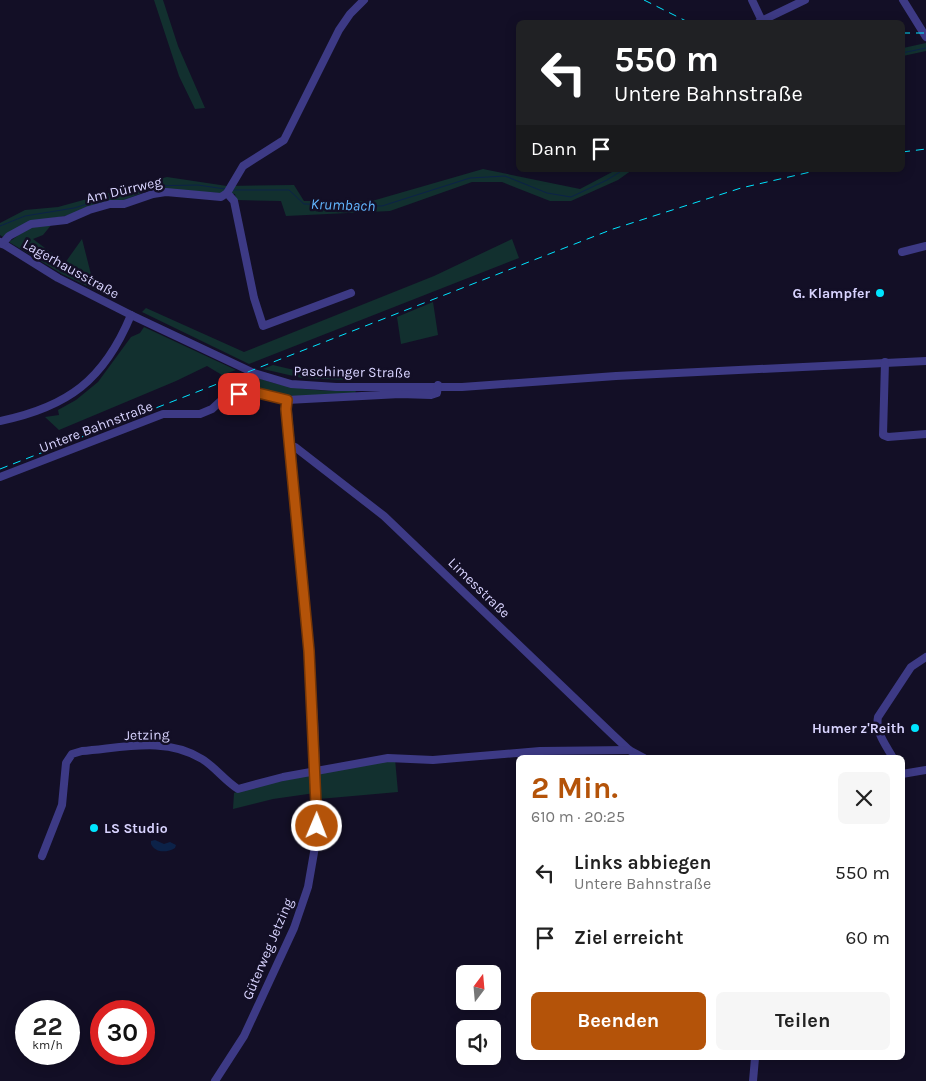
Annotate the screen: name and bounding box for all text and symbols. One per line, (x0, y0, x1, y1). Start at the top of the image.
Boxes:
text: 550 m (614, 39, 719, 80)
icon: left (531, 40, 596, 105)
text: Untere Bahnstraße (614, 81, 803, 107)
icon: arrive (587, 135, 615, 163)
text: Dann (531, 138, 577, 160)
street label: Am Dürrweg (84, 173, 164, 207)
water label: Krumbach (310, 195, 376, 215)
street label: Lagerhausstraße (20, 235, 122, 303)
place label: G. Klampfer (792, 285, 870, 302)
marker: G. Klampfer (874, 287, 886, 299)
street label: Paschinger Straße (293, 362, 411, 382)
pin (218, 373, 260, 415)
icon: arrive (225, 380, 253, 408)
street label: Untere Bahnstraße (37, 398, 155, 456)
street label: Limesstraße (444, 554, 514, 622)
place label: Humer z'Reith (812, 720, 905, 737)
marker: Humer z'Reith (909, 722, 921, 734)
street label: Jetzing (124, 726, 170, 744)
text: 2 Min. (531, 770, 618, 806)
button: close (838, 772, 890, 824)
position arrow (290, 799, 342, 851)
text: 610 m · 20:25 (531, 807, 625, 826)
place label: LS Studio (104, 820, 168, 837)
marker: LS Studio (88, 822, 100, 834)
text: Links abbiegen (574, 852, 711, 874)
icon: left (531, 859, 559, 887)
text: 550 m (835, 862, 890, 884)
text: Untere Bahnstraße (574, 874, 711, 893)
street label: Güterweg Jetzing (239, 896, 297, 1002)
icon: arrive (531, 924, 559, 952)
text: Ziel erreicht (574, 927, 684, 949)
text: 60 m (846, 927, 890, 949)
north arrow (456, 965, 501, 1010)
map controls (456, 965, 501, 1065)
button: Beenden (531, 992, 706, 1050)
button: Teilen (716, 992, 890, 1050)
speed limit sign: 30 (90, 1000, 155, 1065)
text: 22 (32, 1012, 63, 1041)
button: sound (456, 1020, 501, 1065)
text: km/h (32, 1038, 63, 1052)

